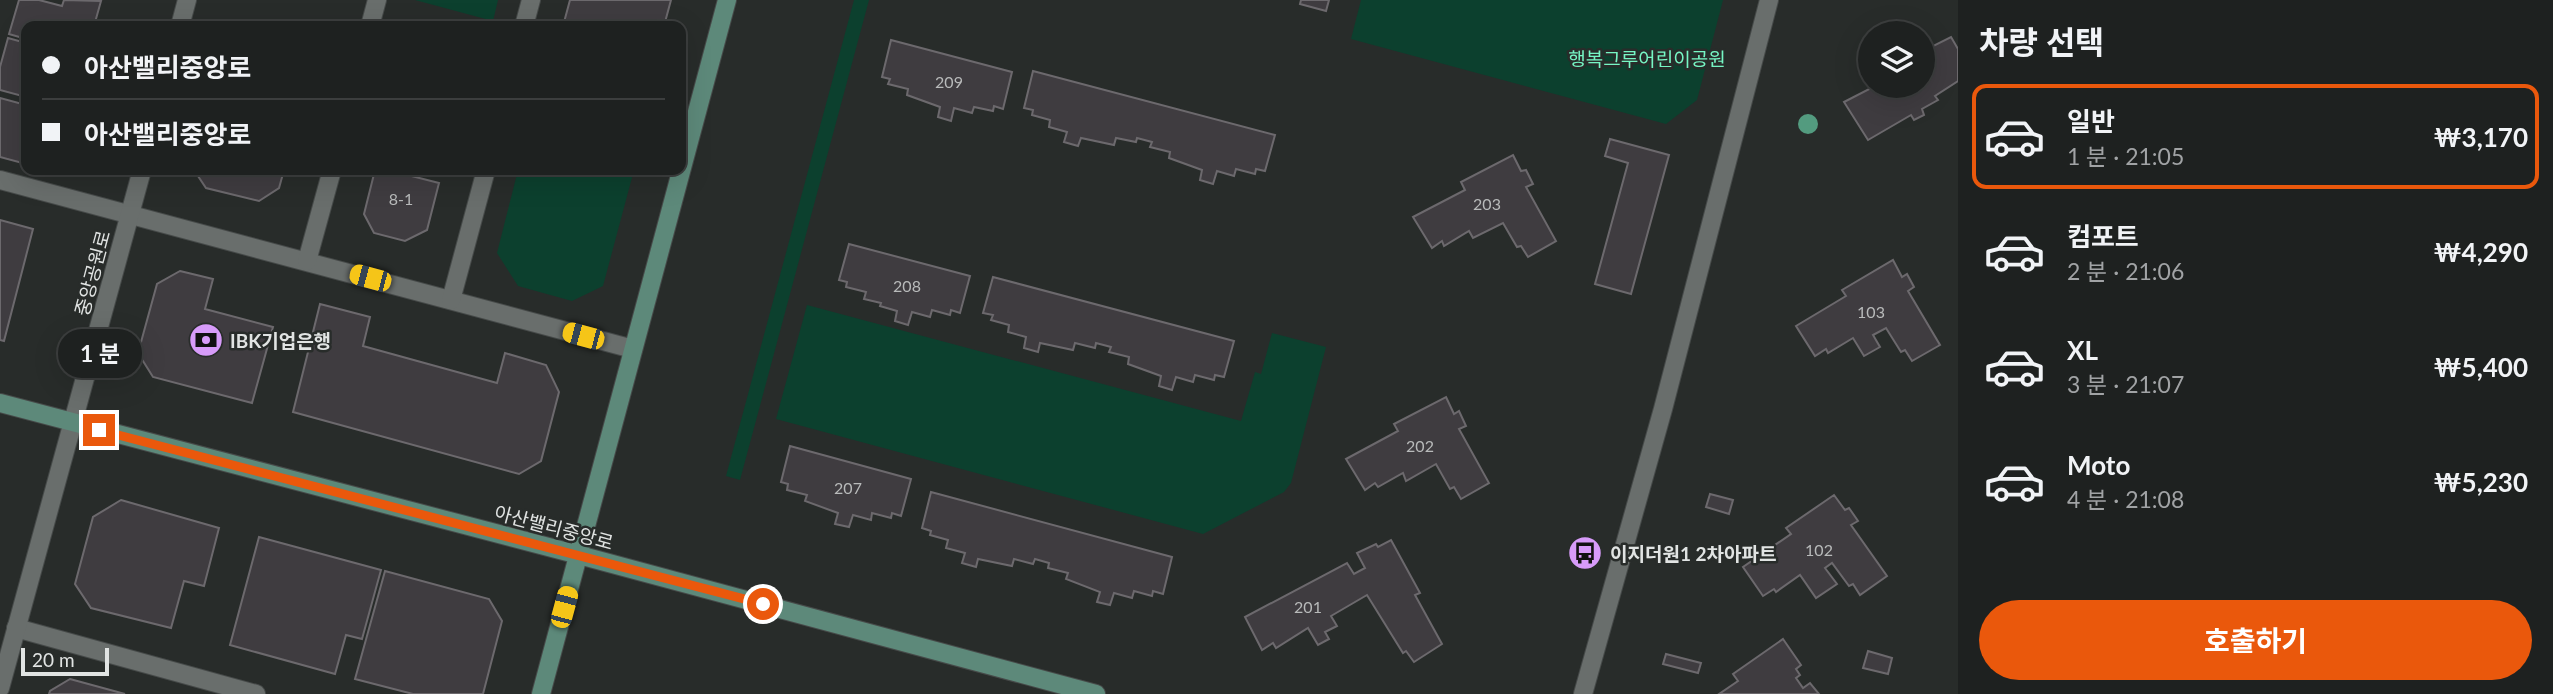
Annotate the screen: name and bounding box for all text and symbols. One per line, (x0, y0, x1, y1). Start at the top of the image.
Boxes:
map controls (1858, 21, 1935, 98)
button: layers (1858, 21, 1935, 98)
text: 차량 선택 (1979, 22, 2105, 61)
park label: 행복그루어린이공원 (1568, 47, 1726, 70)
text: 아산밸리중앙로 (84, 51, 251, 83)
house number: 209 (935, 72, 963, 91)
icon: car (1983, 105, 2046, 168)
text: 일반 (2067, 105, 2115, 137)
text: 아산밸리중앙로 (84, 118, 251, 150)
text: ₩3,170 (2434, 121, 2528, 153)
text: 1 분 · 21:05 (2067, 142, 2184, 170)
house number: 8-1 (389, 189, 413, 208)
house number: 203 (1473, 194, 1501, 213)
icon: car (1983, 220, 2046, 283)
text: 컴포트 (2067, 220, 2139, 252)
street label: 중앙공원로 (70, 228, 114, 318)
text: ₩4,290 (2434, 236, 2528, 268)
text: 2 분 · 21:06 (2067, 257, 2184, 285)
car (347, 262, 394, 294)
house number: 208 (893, 276, 921, 295)
house number: 103 (1857, 302, 1885, 321)
car (560, 320, 607, 352)
bank icon: IBK기업은행 (187, 321, 225, 359)
callout: 1 분 (57, 328, 141, 378)
place label: IBK기업은행 (230, 329, 331, 352)
text: XL (2067, 334, 2098, 366)
icon: car (1983, 335, 2046, 398)
text: 1 분 (80, 339, 120, 367)
text: ₩5,400 (2434, 351, 2528, 383)
text: 3 분 · 21:07 (2067, 370, 2184, 398)
route end (83, 414, 115, 446)
house number: 202 (1406, 436, 1434, 455)
text: Moto (2067, 449, 2130, 481)
icon: car (1983, 450, 2046, 513)
text: ₩5,230 (2434, 466, 2528, 498)
house number: 207 (834, 478, 862, 497)
text: 4 분 · 21:08 (2067, 485, 2184, 513)
street label: 아산밸리중앙로 (492, 500, 616, 554)
bus stop icon: 이지더원1 2차아파트 (1566, 534, 1604, 572)
house number: 102 (1805, 540, 1833, 559)
place label: 이지더원1 2차아파트 (1610, 542, 1777, 565)
car (549, 584, 580, 630)
route start (747, 588, 779, 620)
house number: 201 (1294, 597, 1322, 616)
button: 호출하기 (1979, 600, 2532, 680)
scale bar (21, 645, 108, 677)
text: 20 m (32, 648, 75, 671)

